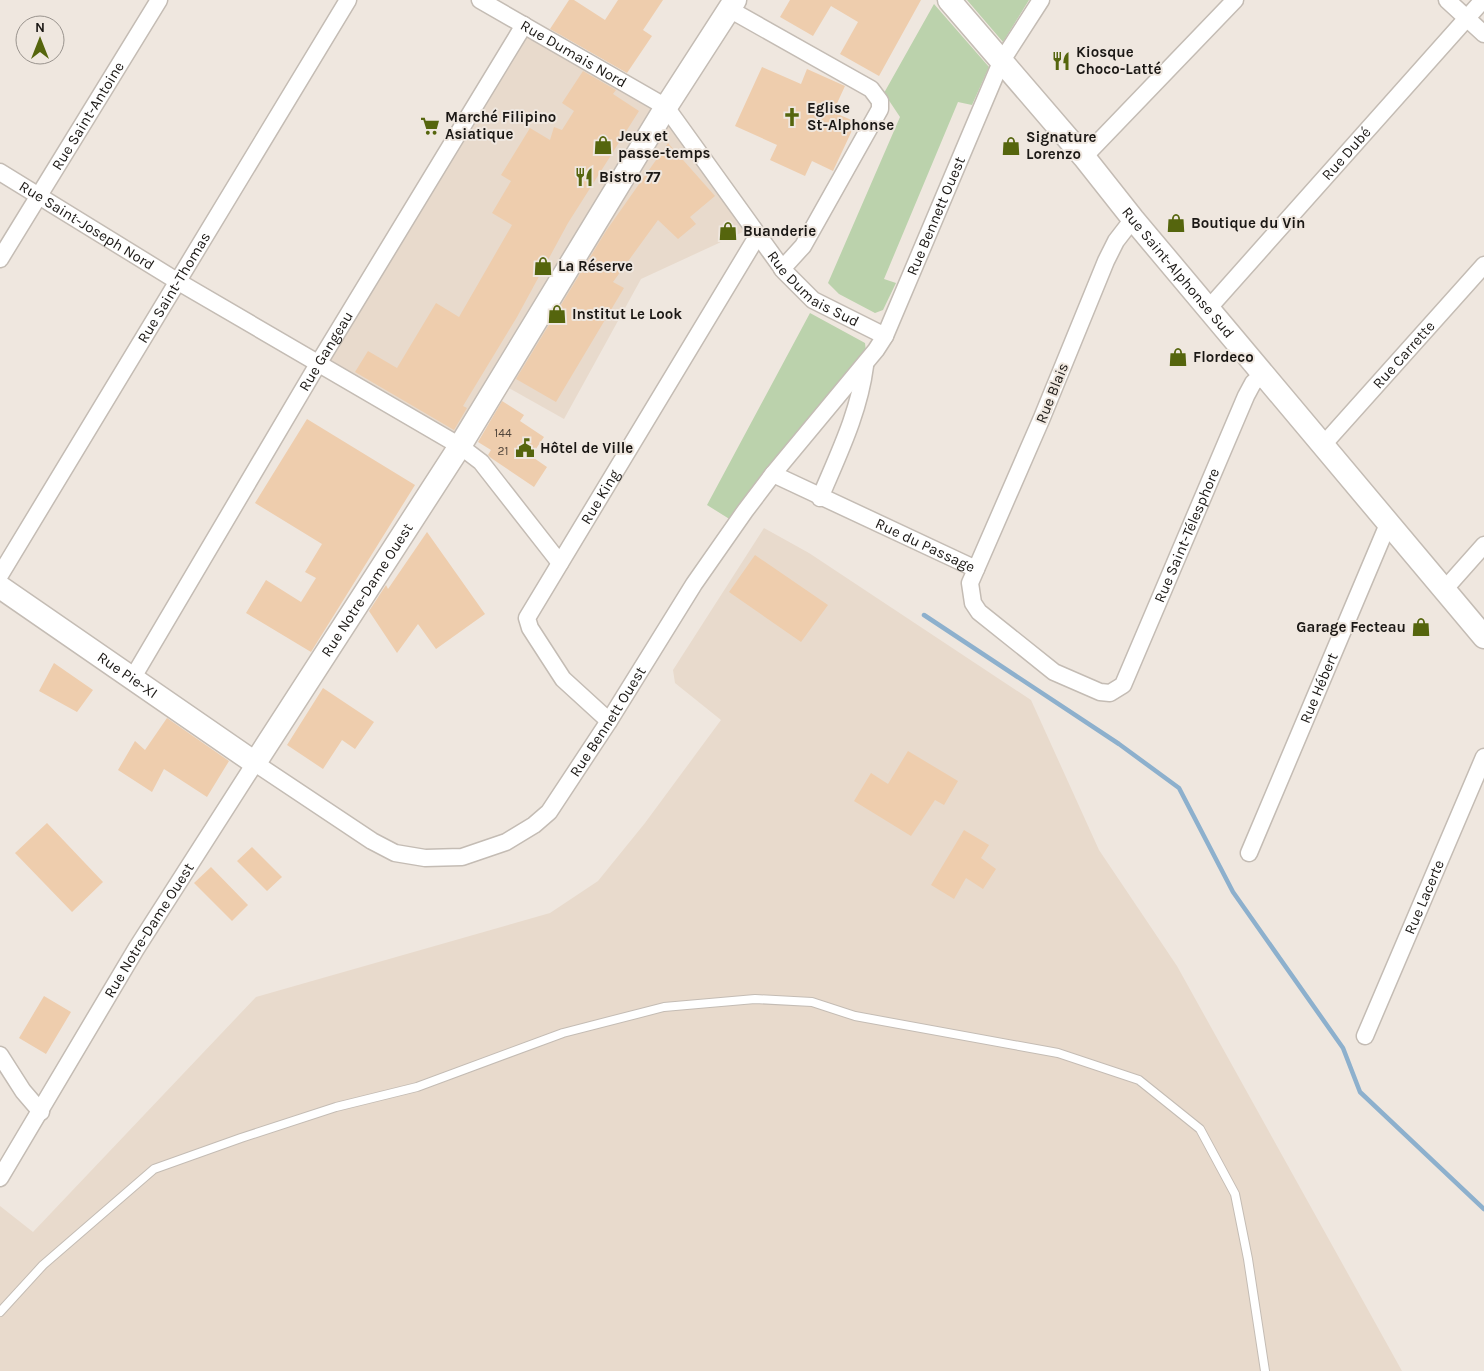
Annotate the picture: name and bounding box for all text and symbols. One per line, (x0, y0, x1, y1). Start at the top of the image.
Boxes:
north arrow (15, 15, 65, 65)
street label: Rue Dumais Nord (517, 16, 630, 91)
text: N (35, 19, 45, 36)
place label: Kiosque Choco-Latté (1076, 43, 1161, 78)
restaurant icon: Kiosque Choco-Latté (1050, 50, 1072, 72)
street label: Rue Saint-Antoine (48, 58, 128, 173)
place label: Eglise St-Alphonse (807, 99, 894, 134)
church icon: Eglise St-Alphonse (781, 106, 803, 128)
place label: Marché Filipino Asiatique (445, 108, 556, 143)
supermarket icon: Marché Filipino Asiatique (419, 115, 441, 137)
street label: Rue Dubé (1318, 123, 1375, 184)
place label: Jeux et passe-temps (618, 127, 711, 162)
place label: Signature Lorenzo (1026, 128, 1097, 163)
shop icon: Jeux et passe-temps (592, 134, 614, 156)
shop icon: Signature Lorenzo (1000, 135, 1022, 157)
street label: Rue Bennett Ouest (903, 154, 969, 278)
restaurant icon: Bistro 77 (573, 166, 595, 188)
place label: Bistro 77 (599, 168, 661, 186)
street label: Rue Saint-Joseph Nord (16, 177, 158, 274)
street label: Rue Saint-Alphonse Sud (1118, 203, 1238, 342)
shop icon: Boutique du Vin (1165, 212, 1187, 234)
place label: Boutique du Vin (1191, 214, 1305, 232)
shop icon: Buanderie (717, 220, 739, 242)
place label: Buanderie (743, 222, 816, 240)
street label: Rue Saint-Thomas (134, 229, 214, 346)
street label: Rue Dumais Sud (764, 247, 862, 331)
shop icon: La Réserve (532, 255, 554, 277)
place label: La Réserve (558, 257, 633, 275)
shop icon: Institut Le Look (546, 303, 568, 325)
place label: Institut Le Look (572, 305, 682, 323)
street label: Rue Gangeau (295, 308, 357, 394)
street label: Rue Carrette (1369, 317, 1439, 392)
shop icon: Flordeco (1167, 346, 1189, 368)
place label: Flordeco (1193, 348, 1254, 366)
street label: Rue Blais (1032, 360, 1072, 426)
house number: 144 (494, 426, 512, 440)
public building icon: Hôtel de Ville (514, 437, 536, 459)
place label: Hôtel de Ville (540, 439, 633, 457)
house number: 21 (498, 444, 508, 458)
street label: Rue Saint-Télesphore (1150, 465, 1223, 605)
street label: Rue King (577, 466, 624, 527)
street label: Rue du Passage (872, 514, 978, 576)
street label: Rue Notre-Dame Ouest (317, 519, 417, 660)
shop icon: Garage Fecteau (1410, 616, 1432, 638)
place label: Garage Fecteau (1296, 618, 1406, 636)
street label: Rue Pie-XI (94, 648, 161, 702)
street label: Rue Hébert (1296, 650, 1342, 726)
street label: Rue Bennett Ouest (566, 663, 650, 780)
street label: Rue Lacerte (1400, 857, 1448, 937)
street label: Rue Notre-Dame Ouest (100, 859, 198, 1001)

